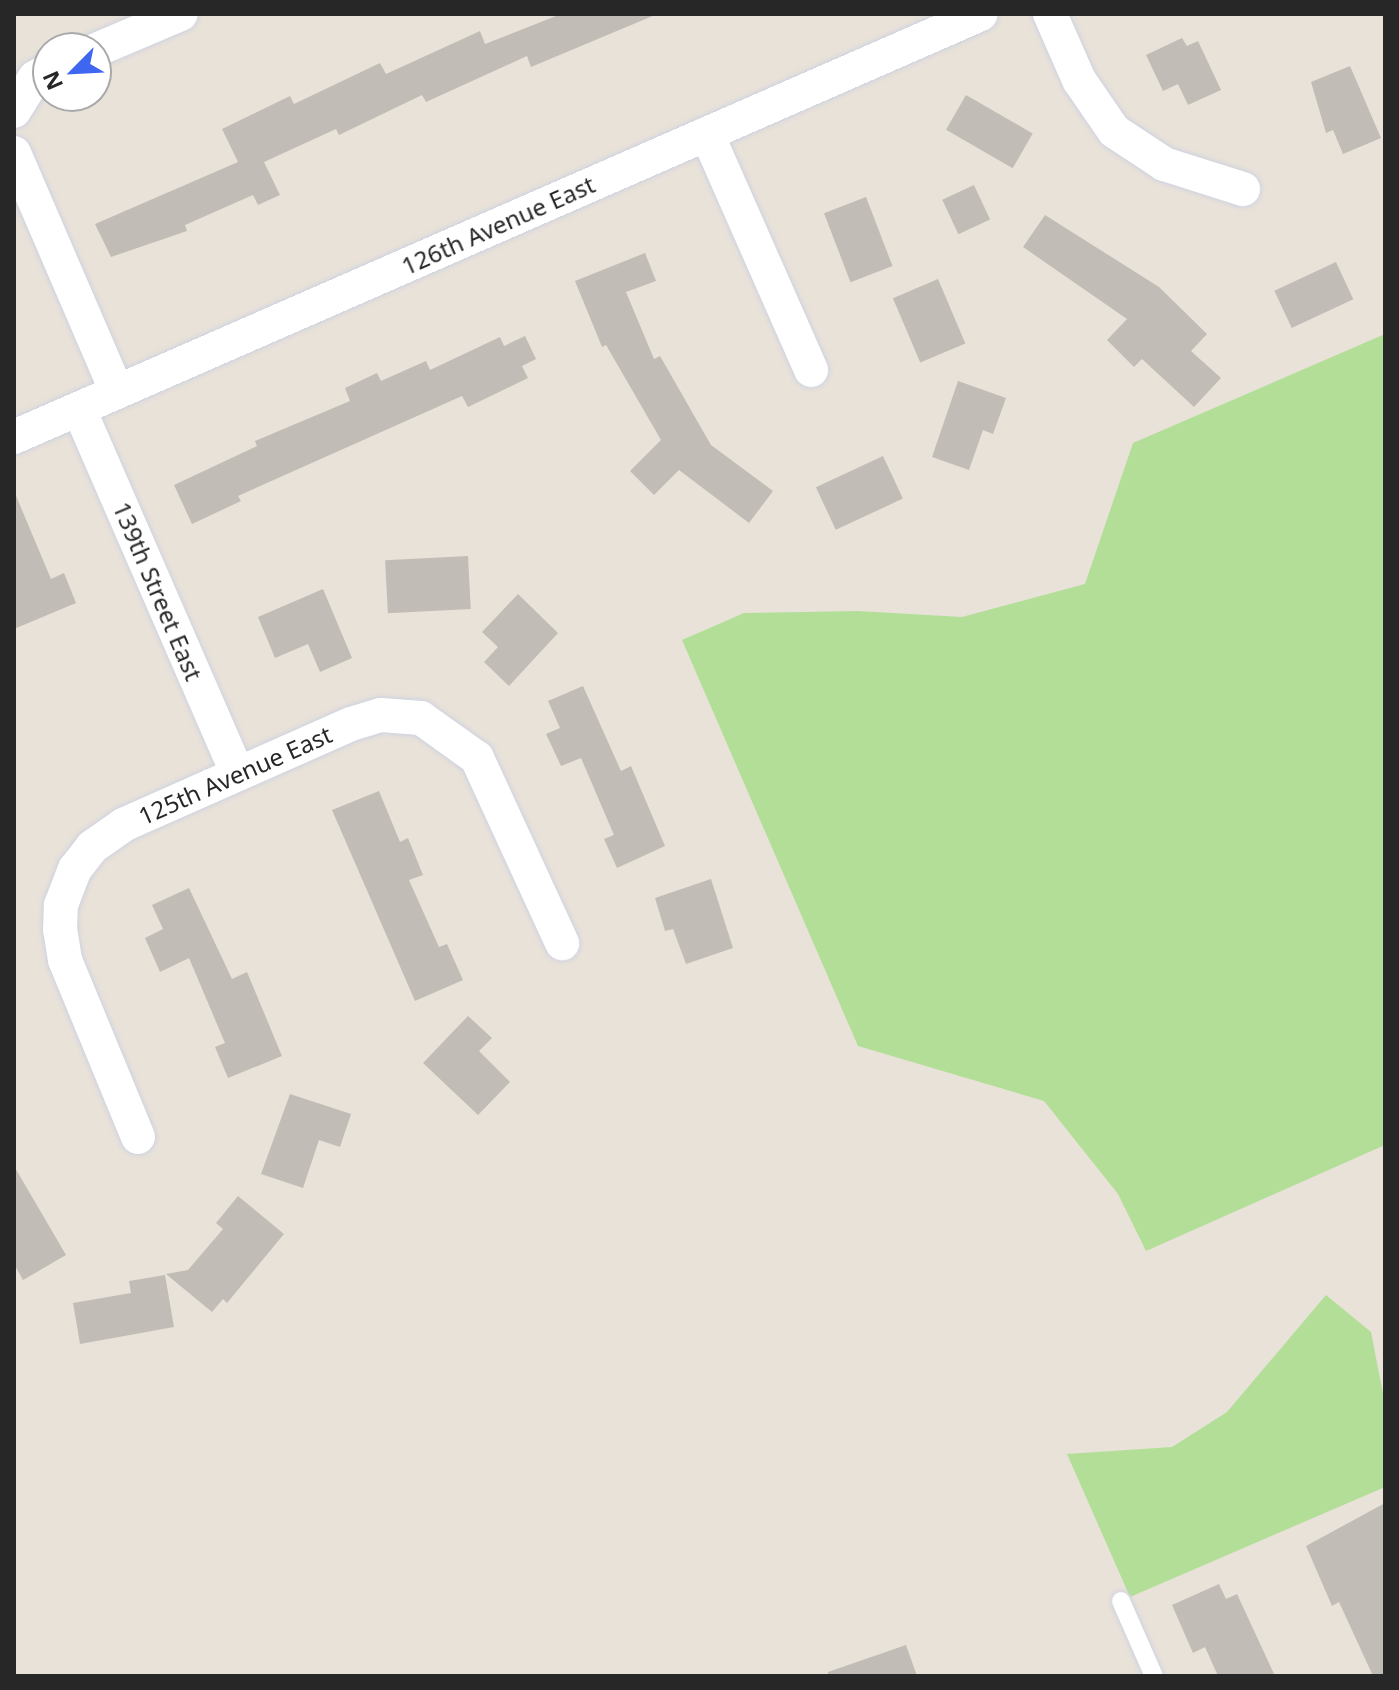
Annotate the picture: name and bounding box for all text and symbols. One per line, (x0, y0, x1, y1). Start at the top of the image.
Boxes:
north arrow (32, 32, 112, 112)
text: N (35, 67, 69, 95)
street label: 126th Avenue East (397, 169, 599, 281)
street label: 139th Street East (107, 497, 209, 685)
street label: 125th Avenue East (134, 719, 336, 831)

